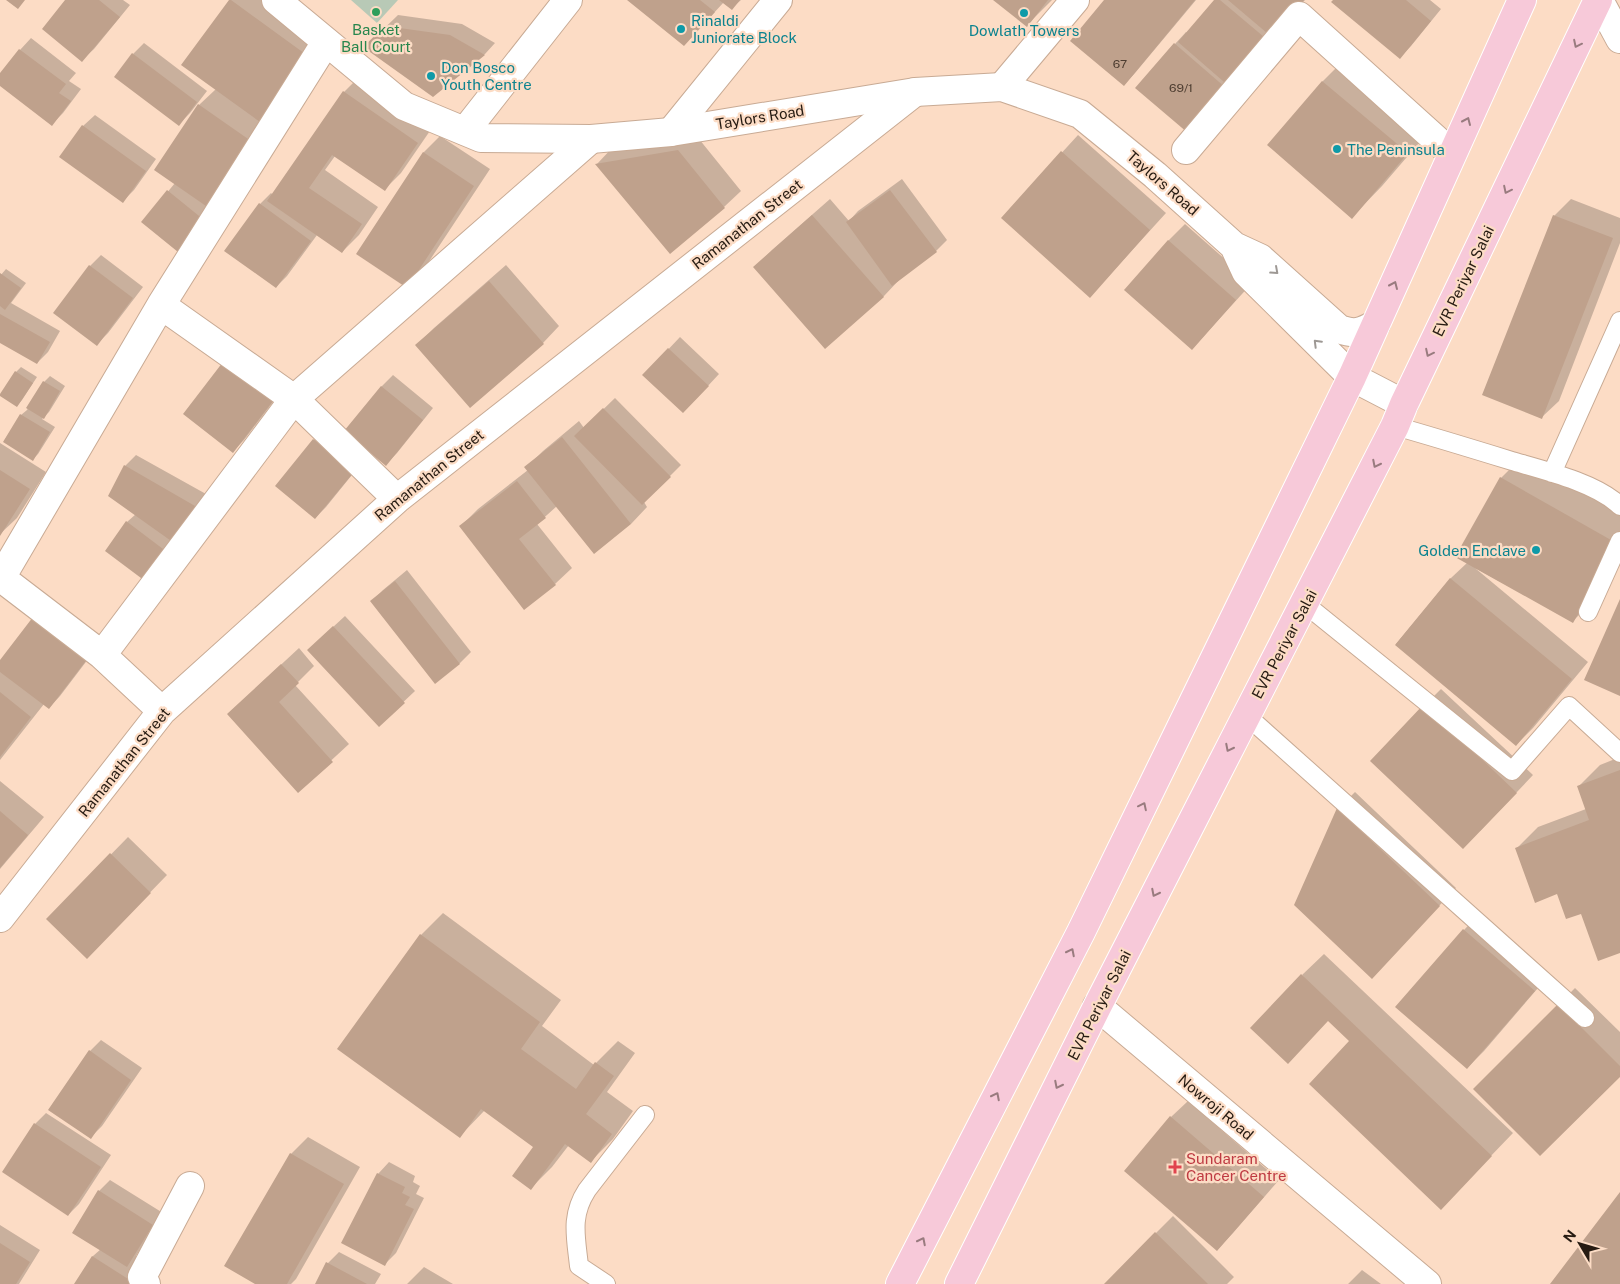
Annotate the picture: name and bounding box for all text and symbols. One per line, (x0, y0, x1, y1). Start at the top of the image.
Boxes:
marker: Basket Ball Court (370, 6, 382, 18)
marker: Dowlath Towers (1018, 7, 1030, 19)
place label: Rinaldi Juniorate Block (691, 12, 797, 46)
place label: Basket Ball Court (341, 21, 411, 55)
place label: Dowlath Towers (969, 22, 1079, 39)
marker: Rinaldi Juniorate Block (675, 23, 687, 35)
one-way arrow (1573, 39, 1583, 48)
house number: 67 (1113, 57, 1127, 71)
place label: Don Bosco Youth Centre (441, 59, 532, 93)
marker: Don Bosco Youth Centre (425, 70, 437, 82)
house number: 69/1 (1169, 81, 1193, 95)
street label: Taylors Road (715, 102, 805, 132)
one-way arrow (1461, 117, 1472, 126)
place label: The Peninsula (1347, 141, 1445, 158)
marker: The Peninsula (1331, 143, 1343, 155)
street label: Taylors Road (1124, 147, 1202, 219)
street label: Ramanathan Street (689, 176, 806, 272)
one-way arrow (1502, 185, 1513, 194)
street label: EVR Periyar Salai (1429, 223, 1497, 339)
one-way arrow (1270, 265, 1279, 274)
one-way arrow (1387, 281, 1398, 290)
one-way arrow (1314, 340, 1323, 349)
one-way arrow (1425, 347, 1435, 356)
street label: Ramanathan Street (371, 426, 487, 524)
one-way arrow (1372, 458, 1382, 467)
place label: Golden Enclave (1418, 542, 1526, 559)
marker: Golden Enclave (1530, 544, 1542, 556)
street label: EVR Periyar Salai (1248, 587, 1320, 701)
street label: Ramanathan Street (75, 704, 173, 820)
one-way arrow (1225, 743, 1235, 752)
one-way arrow (1136, 802, 1147, 811)
one-way arrow (1151, 888, 1161, 897)
street label: EVR Periyar Salai (1064, 947, 1134, 1063)
one-way arrow (1065, 948, 1075, 957)
street label: Nowroji Road (1175, 1071, 1257, 1143)
one-way arrow (1054, 1080, 1064, 1089)
one-way arrow (990, 1092, 1000, 1101)
place label: Sundaram Cancer Centre (1186, 1150, 1287, 1184)
marker: Sundaram Cancer Centre (1168, 1160, 1182, 1174)
north arrow (1555, 1219, 1605, 1269)
text: N (1560, 1227, 1579, 1245)
one-way arrow (916, 1237, 926, 1246)

